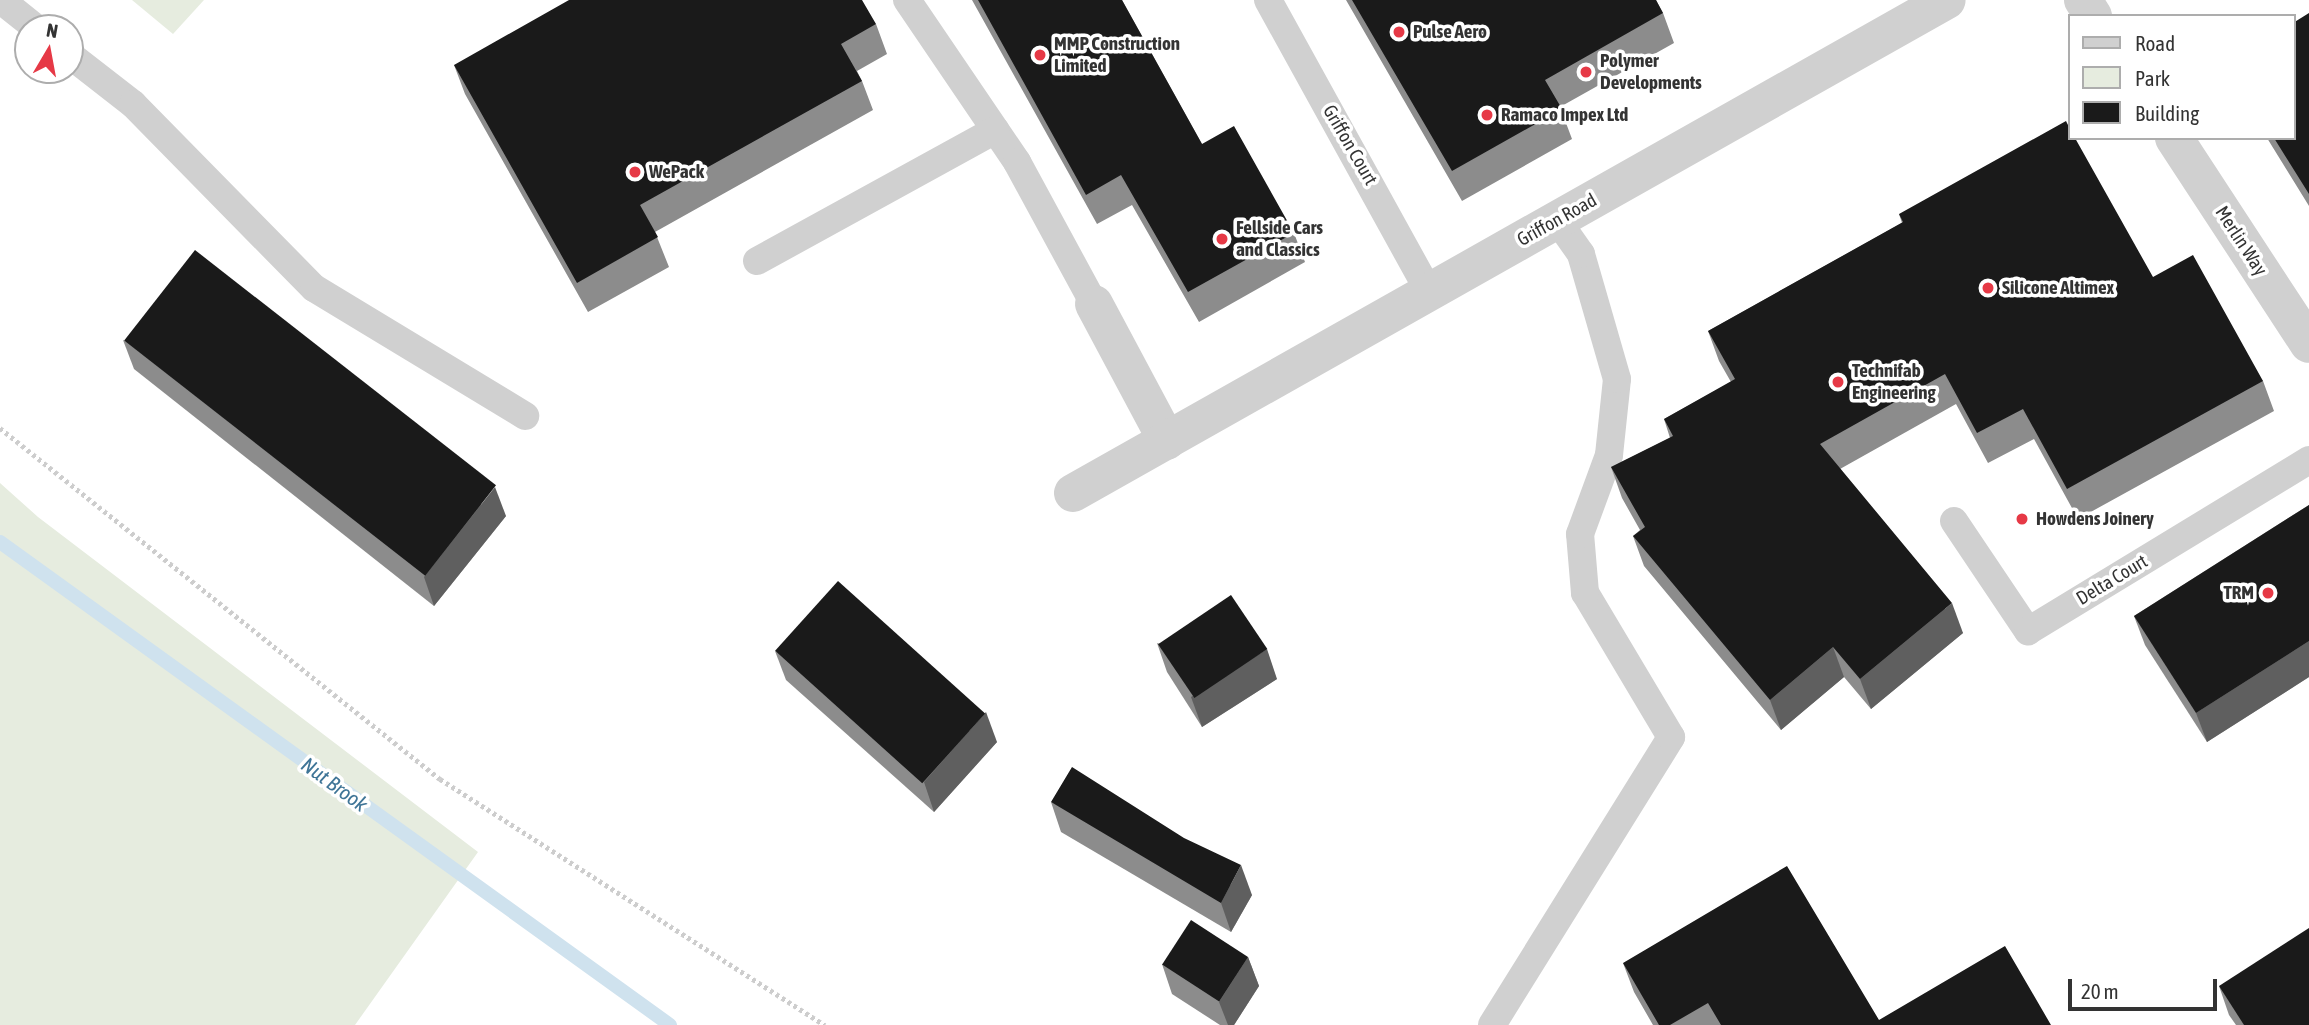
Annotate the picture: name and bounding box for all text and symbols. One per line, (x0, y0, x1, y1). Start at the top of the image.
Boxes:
north arrow (14, 14, 84, 84)
legend (2068, 14, 2295, 140)
text: N (45, 18, 60, 42)
place label: Pulse Aero (1413, 21, 1487, 43)
marker: Pulse Aero (1391, 24, 1407, 40)
text: Road (2135, 31, 2175, 55)
place label: MMP Construction Limited (1054, 33, 1180, 77)
marker: MMP Construction Limited (1032, 47, 1048, 63)
place label: Polymer Developments (1600, 50, 1702, 94)
marker: Polymer Developments (1578, 64, 1594, 80)
text: Park (2135, 66, 2170, 90)
street label: Griffon Court (1318, 101, 1382, 189)
text: Building (2135, 101, 2199, 125)
place label: Ramaco Impex Ltd (1501, 104, 1628, 126)
marker: Ramaco Impex Ltd (1479, 107, 1495, 123)
place label: WePack (649, 161, 704, 183)
marker: WePack (627, 164, 643, 180)
street label: Griffon Road (1513, 189, 1601, 251)
street label: Merlin Way (2210, 202, 2272, 280)
place label: Fellside Cars and Classics (1236, 217, 1323, 261)
marker: Fellside Cars and Classics (1214, 231, 1230, 247)
place label: Silicone Altimex (2002, 277, 2114, 299)
marker: Silicone Altimex (1980, 280, 1996, 296)
place label: Technifab Engineering (1852, 360, 1936, 404)
marker: Technifab Engineering (1830, 374, 1846, 390)
place label: Howdens Joinery (2036, 508, 2154, 530)
marker: Howdens Joinery (2014, 511, 2030, 527)
street label: Delta Court (2072, 550, 2152, 610)
place label: TRM (2223, 582, 2254, 604)
marker: TRM (2260, 585, 2276, 601)
water label: Nut Brook (297, 751, 373, 817)
scale bar (2071, 965, 2220, 1009)
text: 20 m (2081, 979, 2119, 1003)

